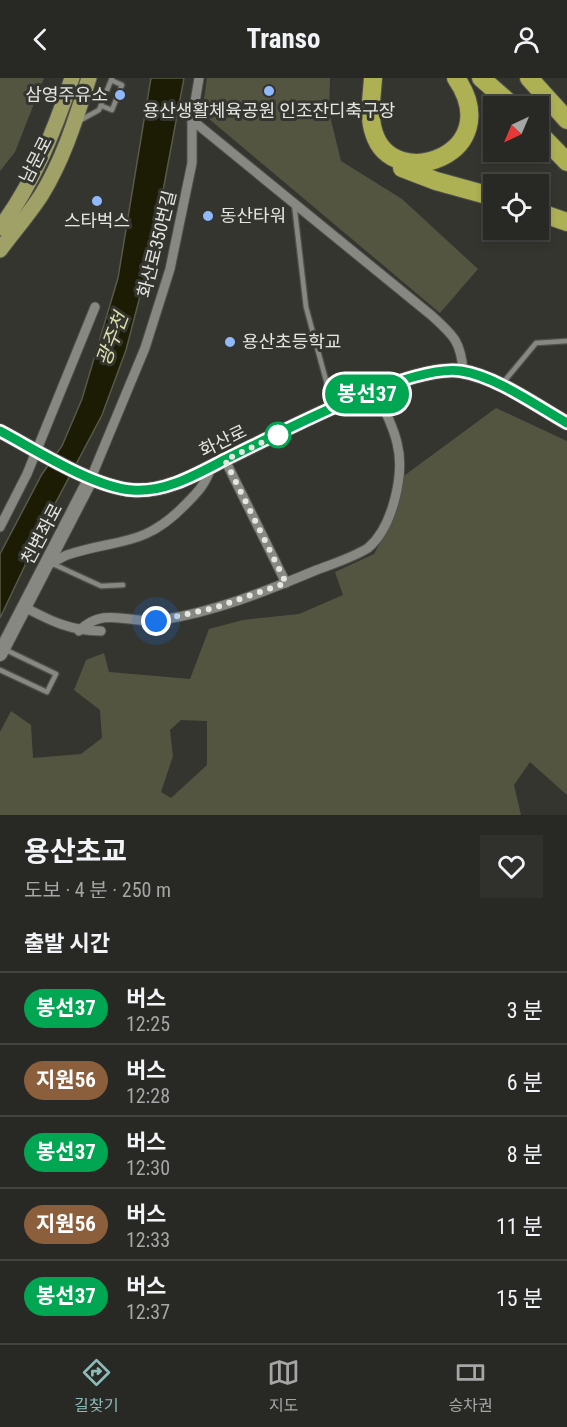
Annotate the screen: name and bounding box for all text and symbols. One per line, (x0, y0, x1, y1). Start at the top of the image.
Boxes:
icon: back (24, 23, 57, 56)
text: Transo (246, 23, 321, 55)
icon: person (510, 23, 543, 56)
place label: 삼영주유소 (25, 84, 108, 105)
marker: 용산생활체육공원 인조잔디축구장 (262, 84, 276, 98)
marker: 삼영주유소 (113, 88, 127, 102)
north arrow (483, 96, 549, 162)
map controls (483, 96, 549, 240)
place label: 용산생활체육공원 인조잔디축구장 (143, 100, 395, 121)
street label: 남문로 (15, 133, 56, 187)
button: locate (483, 174, 549, 240)
street label: 화산로350번길 (133, 188, 180, 300)
marker: 스타벅스 (90, 194, 104, 208)
place label: 동산타워 (220, 205, 286, 226)
marker: 동산타워 (201, 209, 215, 223)
place label: 스타벅스 (64, 210, 130, 231)
water label: 광주천 (91, 307, 134, 369)
place label: 용산초등학교 (242, 331, 341, 352)
marker: 용산초등학교 (223, 335, 237, 349)
line badge: 봉선37 (325, 374, 409, 414)
text: 봉선37 (337, 382, 397, 406)
street label: 화산로 (196, 420, 250, 461)
unlabelled marker (265, 422, 291, 448)
street label: 천변좌로 (17, 500, 66, 568)
your location (141, 606, 171, 636)
text: 용산초교 (24, 835, 127, 868)
button: heart (480, 835, 543, 898)
text: 도보 · 4 분 · 250 m (24, 878, 171, 902)
text: 출발 시간 (24, 931, 110, 956)
text: 버스 (126, 986, 166, 1011)
text: 봉선37 (36, 996, 96, 1020)
text: 3 분 (507, 998, 543, 1023)
text: 12:25 (126, 1012, 170, 1036)
text: 버스 (126, 1058, 166, 1083)
text: 지원56 (36, 1068, 96, 1092)
text: 6 분 (507, 1070, 543, 1095)
text: 12:28 (126, 1084, 170, 1108)
text: 버스 (126, 1130, 166, 1155)
text: 봉선37 (36, 1140, 96, 1164)
text: 8 분 (507, 1142, 543, 1167)
text: 12:30 (126, 1156, 170, 1180)
text: 버스 (126, 1202, 166, 1227)
text: 지원56 (36, 1212, 96, 1236)
text: 11 분 (496, 1214, 543, 1239)
text: 12:33 (126, 1228, 170, 1252)
text: 버스 (126, 1274, 166, 1299)
text: 봉선37 (36, 1284, 96, 1308)
text: 15 분 (496, 1286, 543, 1311)
text: 12:37 (126, 1300, 170, 1324)
tab: 길찾기 (74, 1356, 118, 1416)
tab: 지도 (267, 1356, 300, 1416)
tab: 승차권 (449, 1356, 493, 1416)

